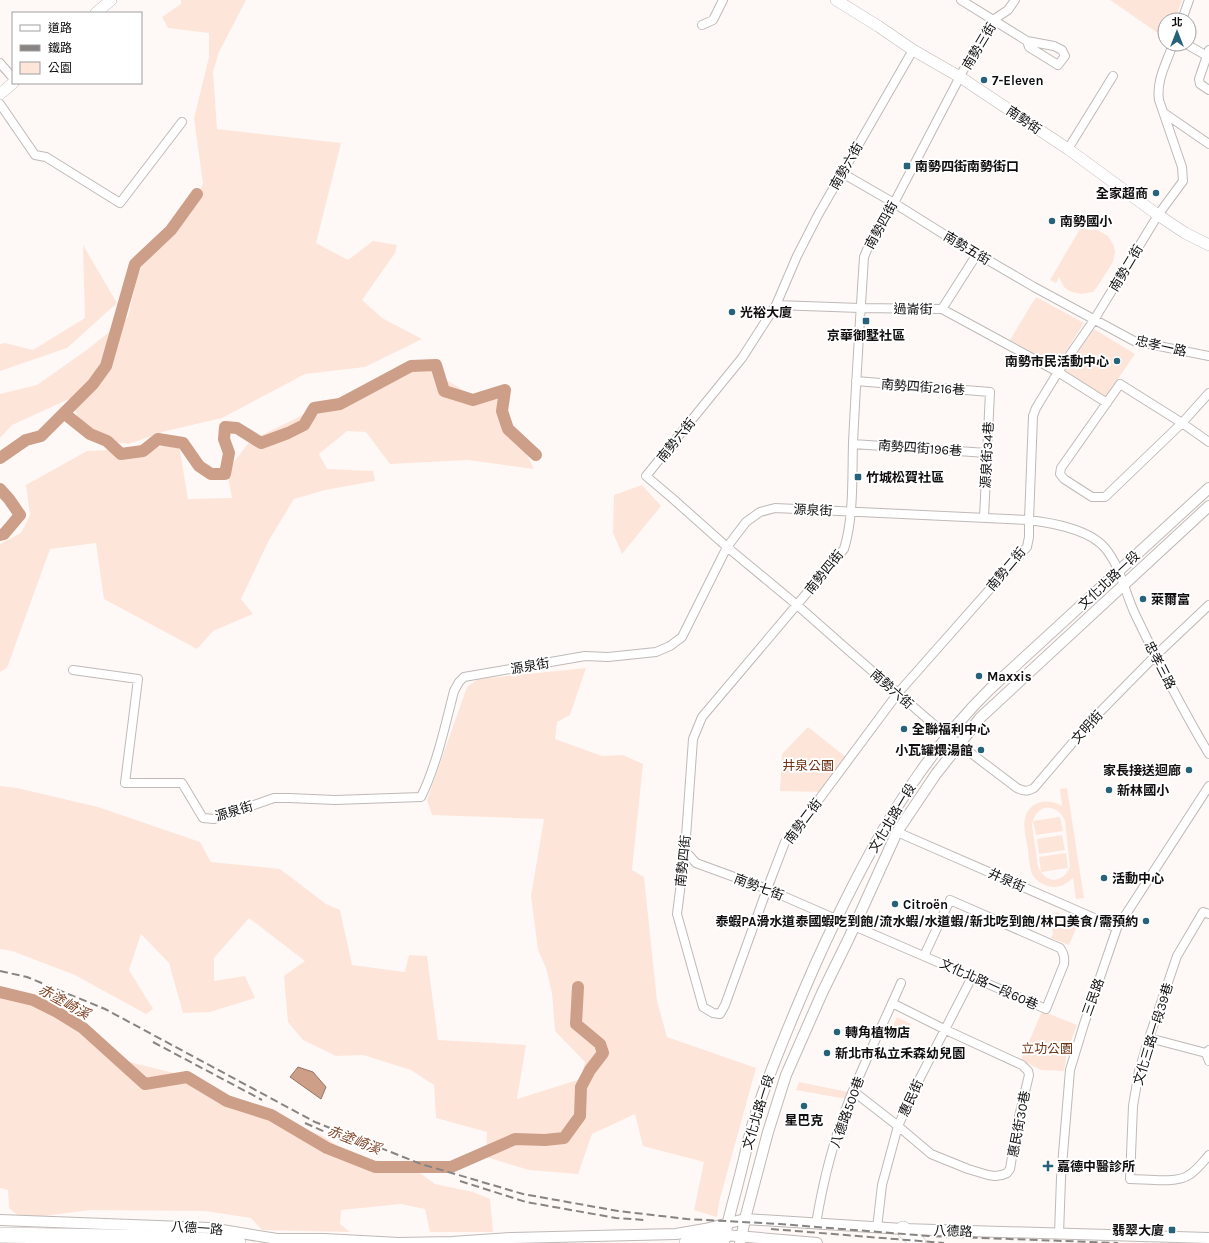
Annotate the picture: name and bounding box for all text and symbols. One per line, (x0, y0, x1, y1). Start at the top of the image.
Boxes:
legend (12, 12, 142, 84)
north arrow (1157, 12, 1197, 52)
text: 北 (1172, 16, 1183, 29)
street label: 南勢三街 (959, 20, 999, 72)
text: 道路 (48, 21, 72, 35)
text: 鐵路 (48, 41, 72, 55)
text: 公園 (48, 61, 72, 75)
place label: 7-Eleven (992, 73, 1044, 88)
marker: 7-Eleven (979, 75, 989, 85)
street label: 南勢街 (1004, 103, 1044, 137)
street label: 南勢六街 (827, 140, 865, 192)
place label: 南勢四街南勢街口 (915, 159, 1019, 174)
marker: 南勢四街南勢街口 (902, 161, 912, 171)
place label: 全家超商 (1096, 186, 1148, 201)
marker: 全家超商 (1151, 188, 1161, 198)
street label: 南勢四街 (862, 199, 900, 251)
place label: 南勢國小 (1060, 214, 1113, 229)
marker: 南勢國小 (1047, 216, 1057, 226)
street label: 南勢五街 (941, 228, 993, 268)
street label: 南勢二街 (1106, 242, 1146, 294)
street label: 過崙街 (893, 301, 933, 317)
place label: 光裕大廈 (740, 305, 792, 320)
marker: 光裕大廈 (727, 307, 737, 317)
marker: 京華御墅社區 (861, 316, 871, 326)
place label: 京華御墅社區 (827, 328, 905, 343)
street label: 忠孝一路 (1134, 333, 1188, 359)
place label: 南勢市民活動中心 (1005, 354, 1109, 369)
marker: 南勢市民活動中心 (1112, 356, 1122, 366)
street label: 南勢四街216巷 (880, 377, 966, 397)
street label: 南勢六街 (654, 415, 698, 465)
street label: 源泉街34巷 (978, 421, 996, 489)
street label: 南勢四街196巷 (877, 438, 963, 458)
place label: 竹城松賀社區 (866, 470, 944, 485)
marker: 竹城松賀社區 (853, 472, 863, 482)
street label: 源泉街 (793, 501, 833, 519)
street label: 南勢二街 (984, 544, 1028, 594)
street label: 南勢四街 (802, 547, 846, 597)
street label: 文化北路一段 (1075, 548, 1143, 612)
place label: 萊爾富 (1151, 592, 1190, 607)
marker: 萊爾富 (1138, 594, 1148, 604)
street label: 忠孝三路 (1142, 638, 1178, 692)
street label: 源泉街 (509, 655, 551, 677)
street label: 南勢六街 (867, 666, 917, 712)
place label: Maxxis (987, 669, 1032, 684)
marker: Maxxis (974, 671, 984, 681)
street label: 文明街 (1068, 707, 1106, 747)
place label: 全聯福利中心 (912, 722, 990, 737)
marker: 全聯福利中心 (899, 724, 909, 734)
place label: 小瓦罐煨湯館 (895, 743, 973, 758)
marker: 小瓦罐煨湯館 (976, 745, 986, 755)
park label: 井泉公園 (782, 758, 834, 773)
place label: 家長接送迴廊 (1103, 763, 1181, 778)
marker: 家長接送迴廊 (1184, 765, 1194, 775)
street label: 文化北路一段 (865, 781, 919, 855)
place label: 新林國小 (1117, 783, 1170, 798)
marker: 新林國小 (1104, 785, 1114, 795)
street label: 南勢二街 (781, 796, 825, 846)
street label: 源泉街 (213, 798, 255, 824)
street label: 南勢四街 (673, 834, 693, 888)
street label: 井泉街 (986, 865, 1028, 895)
street label: 南勢七街 (732, 871, 786, 903)
place label: 活動中心 (1112, 871, 1164, 886)
marker: 活動中心 (1099, 873, 1109, 883)
place label: Citroën (903, 897, 948, 912)
marker: Citroën (890, 899, 900, 909)
place label: 泰蝦PA滑水道泰國蝦吃到飽/流水蝦/水道蝦/新北吃到飽/林口美食/需預約 (715, 914, 1138, 929)
marker: 泰蝦PA滑水道泰國蝦吃到飽/流水蝦/水道蝦/新北吃到飽/林口美食/需預約 (1141, 916, 1151, 926)
street label: 文化北路一段60巷 (937, 956, 1041, 1012)
street label: 三民路 (1079, 976, 1107, 1018)
water label: 赤塗崎溪 (35, 981, 94, 1024)
street label: 文化三路一段39巷 (1130, 981, 1176, 1087)
place label: 轉角植物店 (845, 1025, 910, 1040)
marker: 轉角植物店 (832, 1027, 842, 1037)
park label: 立功公園 (1021, 1041, 1073, 1056)
place label: 新北市私立禾森幼兒園 (835, 1046, 965, 1061)
marker: 新北市私立禾森幼兒園 (822, 1048, 832, 1058)
street label: 文化北路一段 (739, 1073, 777, 1151)
street label: 八德路500巷 (827, 1074, 867, 1150)
street label: 惠民街 (896, 1077, 926, 1119)
street label: 惠民街30巷 (1005, 1089, 1033, 1159)
marker: 星巴克 (799, 1101, 809, 1111)
place label: 星巴克 (784, 1113, 824, 1128)
water label: 赤塗崎溪 (325, 1122, 385, 1159)
place label: 嘉德中醫診所 (1057, 1159, 1135, 1174)
marker: 嘉德中醫診所 (1042, 1160, 1054, 1172)
street label: 八德一路 (171, 1219, 223, 1237)
street label: 八德路 (933, 1223, 973, 1239)
place label: 翡翠大廈 (1112, 1223, 1164, 1238)
marker: 翡翠大廈 (1167, 1225, 1177, 1235)

